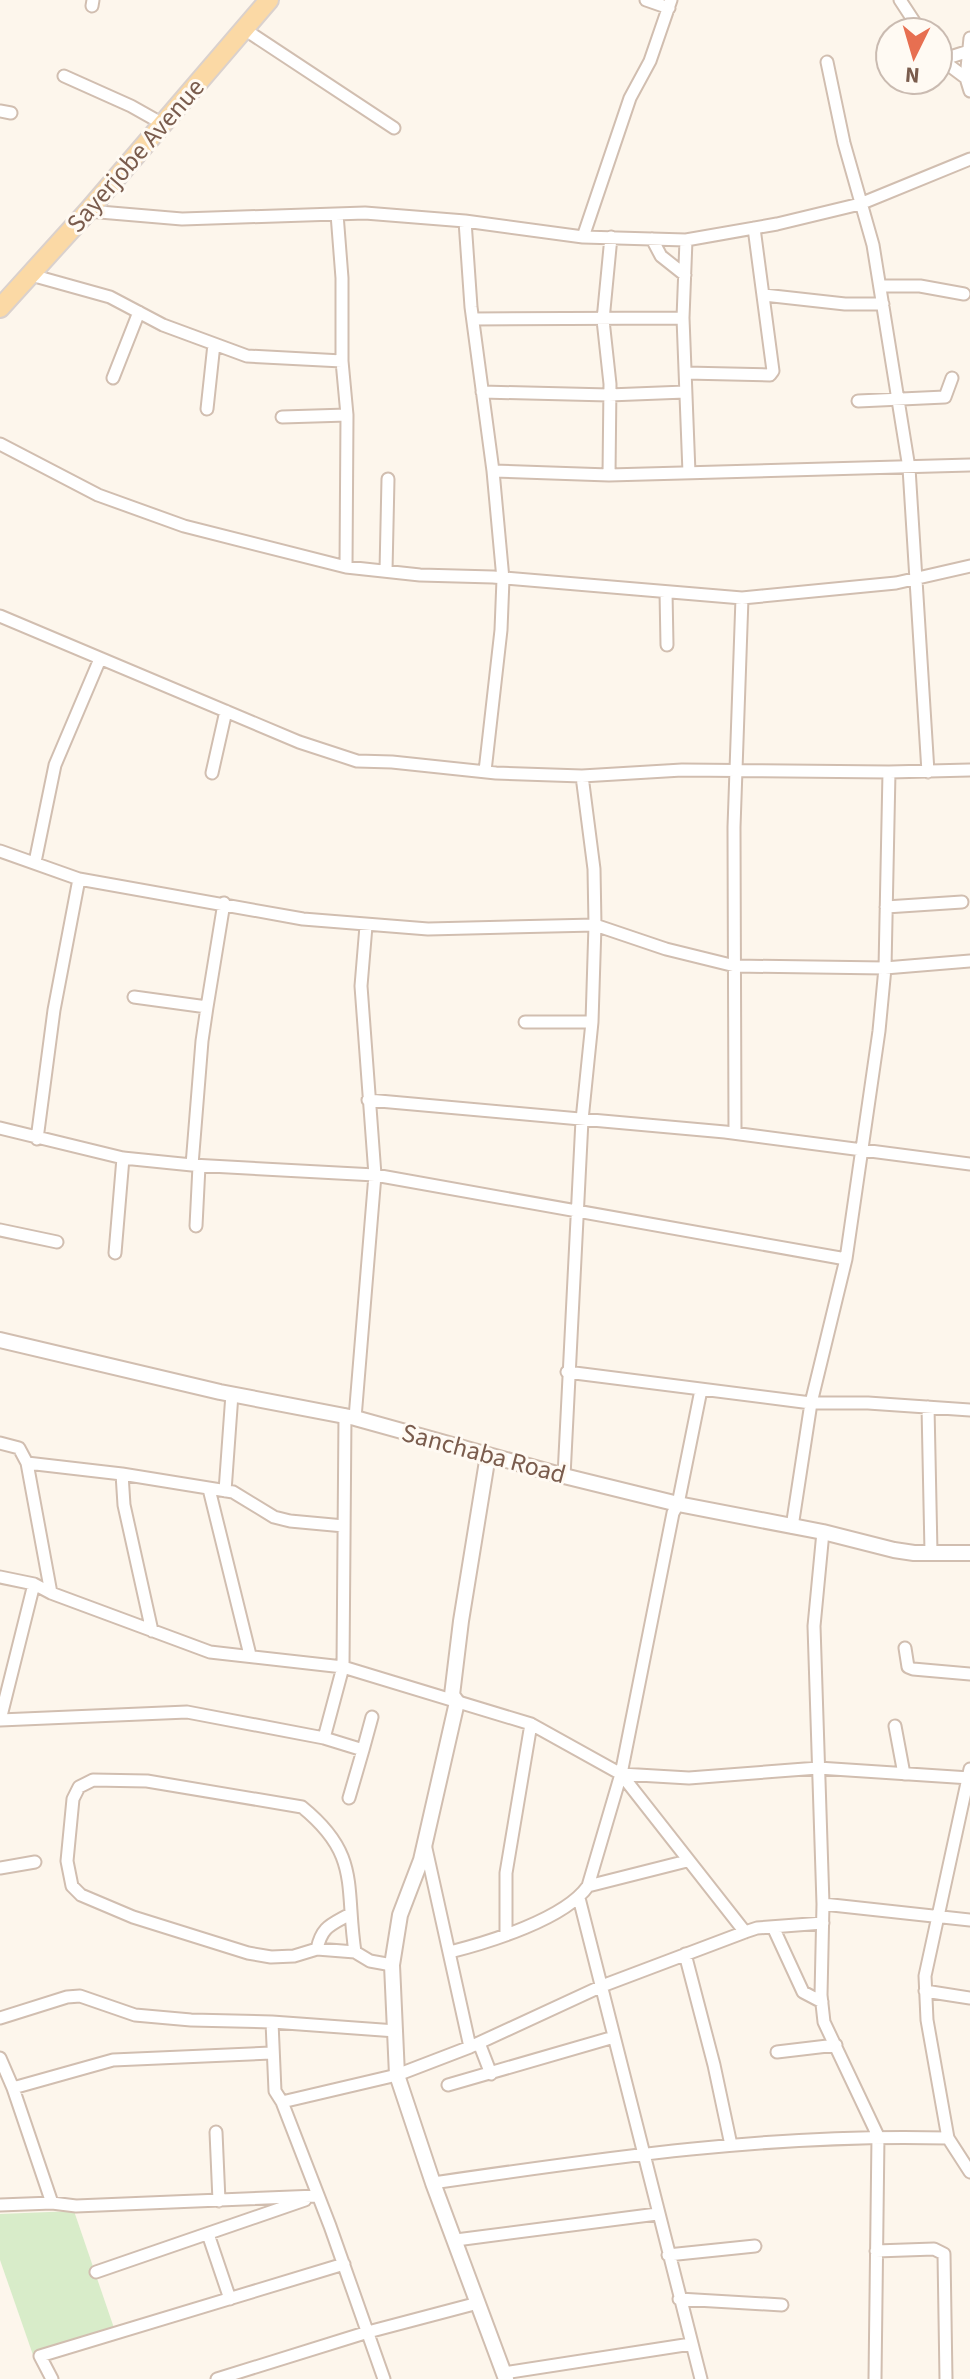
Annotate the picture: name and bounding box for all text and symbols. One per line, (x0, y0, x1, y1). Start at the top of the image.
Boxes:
north arrow (874, 16, 954, 96)
text: N (904, 58, 921, 92)
street label: Sayerjobe Avenue (58, 70, 213, 241)
street label: Sanchaba Road (398, 1414, 570, 1493)

